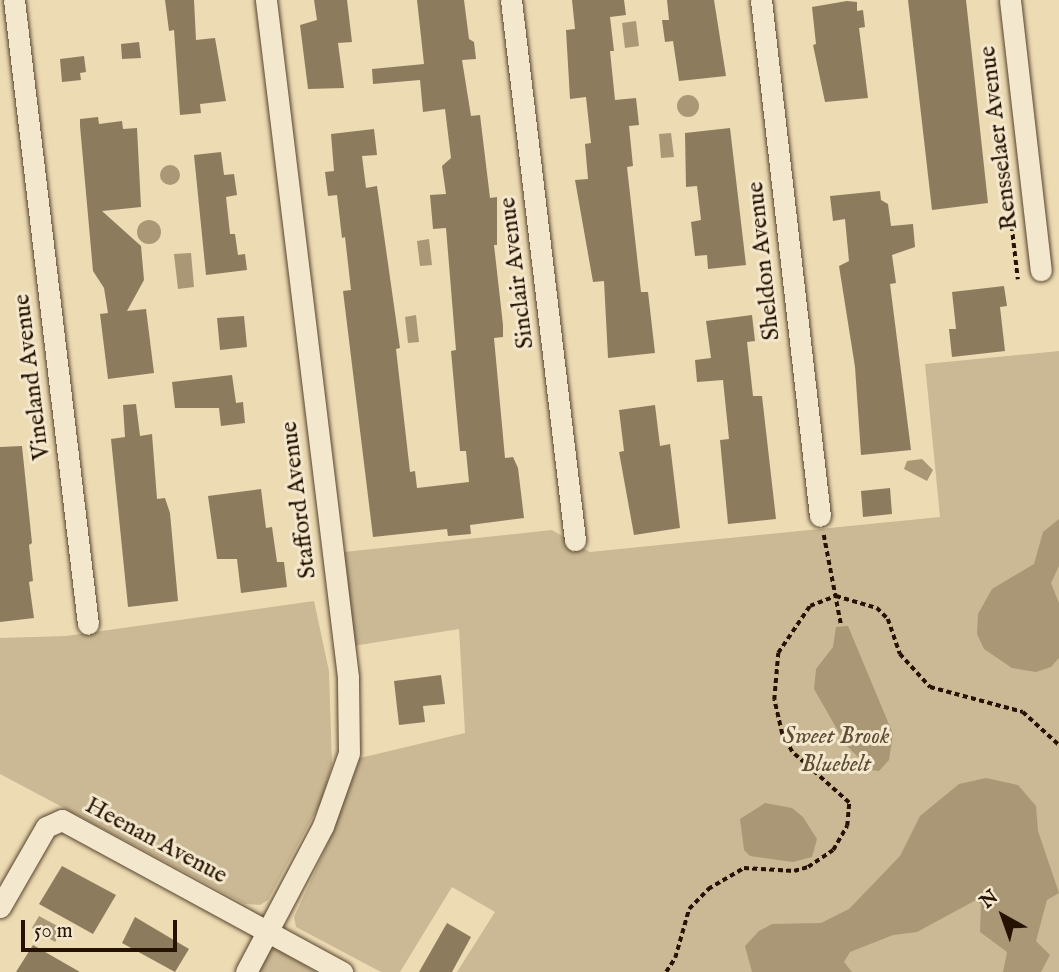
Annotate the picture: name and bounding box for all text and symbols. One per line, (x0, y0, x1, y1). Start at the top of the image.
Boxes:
street label: Rensselaer Avenue (973, 44, 1025, 232)
street label: Sheldon Avenue (741, 180, 787, 342)
street label: Sinclair Avenue (493, 196, 541, 350)
street label: Vineland Avenue (8, 292, 56, 462)
street label: Stafford Avenue (275, 420, 323, 580)
park label: Sweet Brook Bluebelt (782, 723, 890, 779)
street label: Heenan Avenue (80, 791, 232, 891)
north arrow (968, 881, 1038, 951)
text: N (975, 885, 1004, 914)
scale bar (24, 906, 180, 950)
text: 50 m (34, 918, 73, 945)

